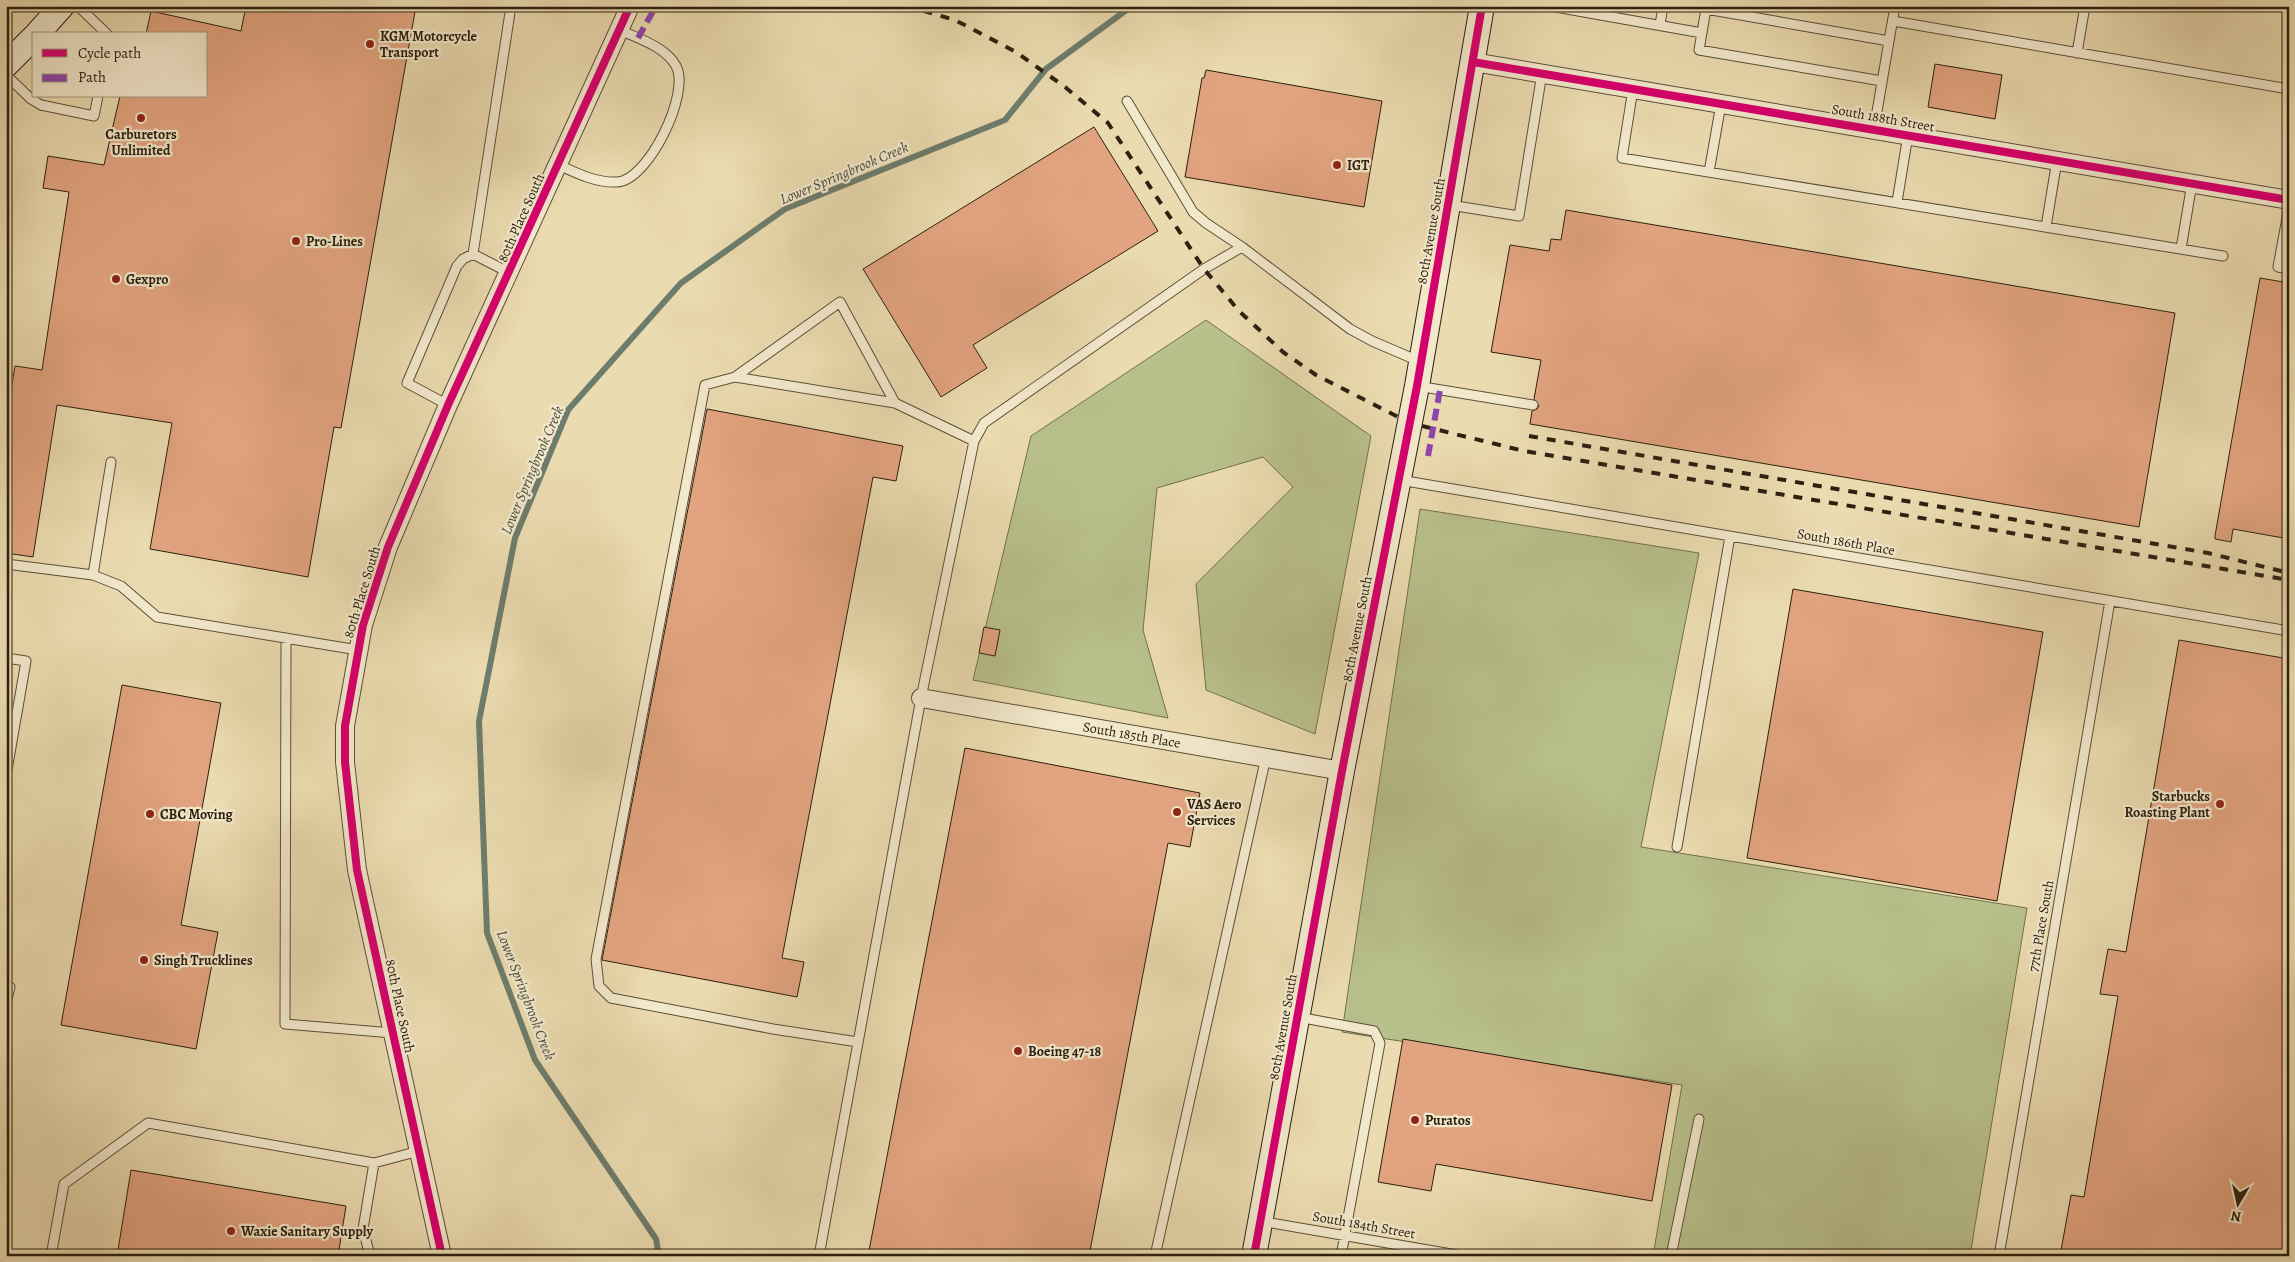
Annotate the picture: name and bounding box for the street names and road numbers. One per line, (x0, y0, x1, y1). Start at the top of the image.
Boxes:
street label: South 188th Street (1830, 100, 1936, 136)
street label: 80th Place South (493, 170, 549, 265)
street label: 80th Avenue South (1412, 176, 1450, 286)
street label: South 186th Place (1796, 524, 1896, 560)
street label: 80th Place South (339, 543, 385, 640)
street label: 80th Avenue South (1337, 574, 1377, 684)
street label: South 185th Place (1082, 717, 1182, 752)
street label: 77th Place South (2024, 878, 2059, 973)
street label: 80th Place South (381, 957, 419, 1055)
street label: 80th Avenue South (1264, 972, 1302, 1082)
street label: South 184th Street (1311, 1207, 1417, 1243)

